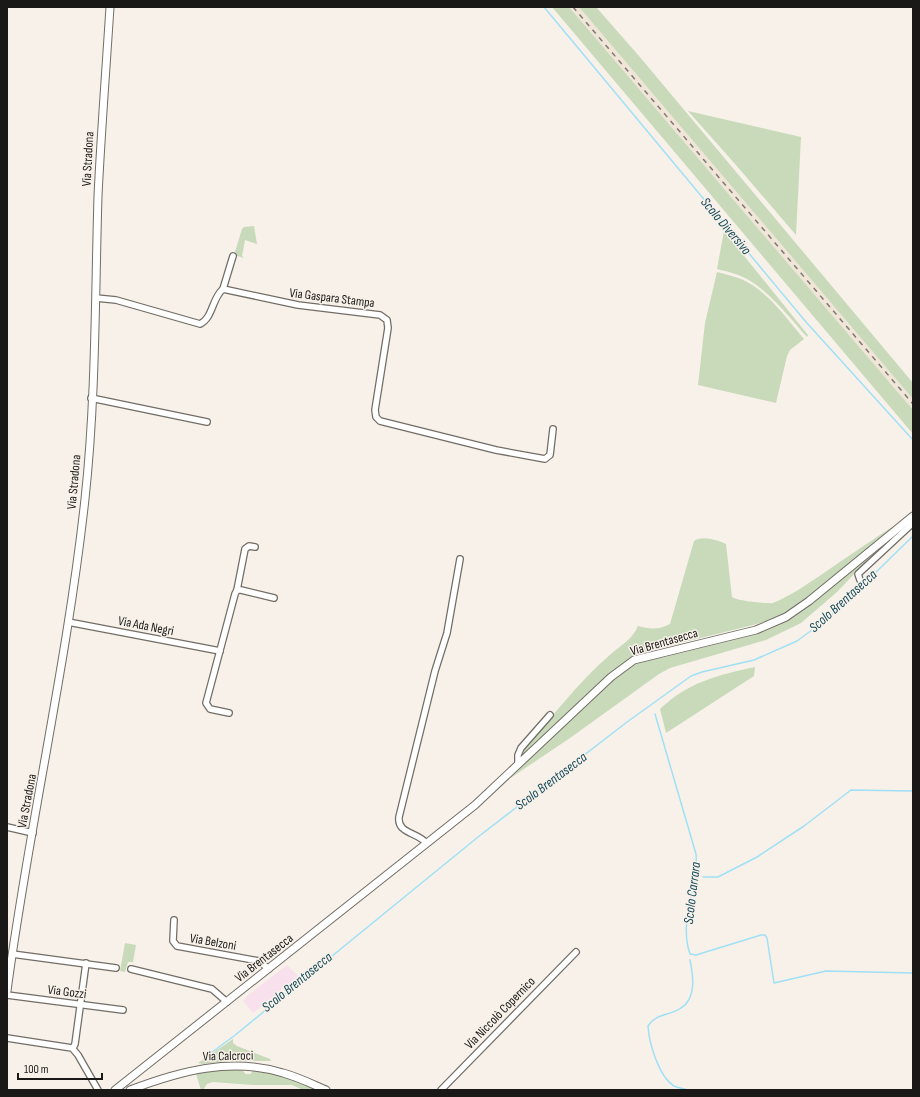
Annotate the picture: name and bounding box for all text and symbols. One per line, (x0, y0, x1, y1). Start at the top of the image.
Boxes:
street label: Via Stradona (79, 131, 97, 187)
water label: Scolo Diversivo (697, 194, 755, 258)
street label: Via Gaspara Stampa (289, 285, 375, 311)
street label: Via Stradona (64, 454, 84, 510)
water label: Scolo Brentasecca (806, 566, 881, 636)
street label: Via Ada Negri (117, 613, 175, 639)
street label: Via Brentasecca (628, 625, 700, 659)
water label: Scolo Brentasecca (512, 748, 591, 814)
street label: Via Stradona (14, 773, 40, 829)
water label: Scolo Carrara (680, 861, 704, 925)
street label: Via Belzoni (189, 930, 237, 954)
street label: Via Brentasecca (232, 930, 296, 986)
water label: Scolo Brentasecca (258, 948, 336, 1016)
street label: Via Niccolò Copernico (461, 973, 539, 1053)
street label: Via Gozzi (47, 982, 87, 1002)
street label: Via Calcroci (203, 1048, 253, 1064)
scale bar (18, 1055, 102, 1081)
text: 100 m (24, 1062, 49, 1077)

